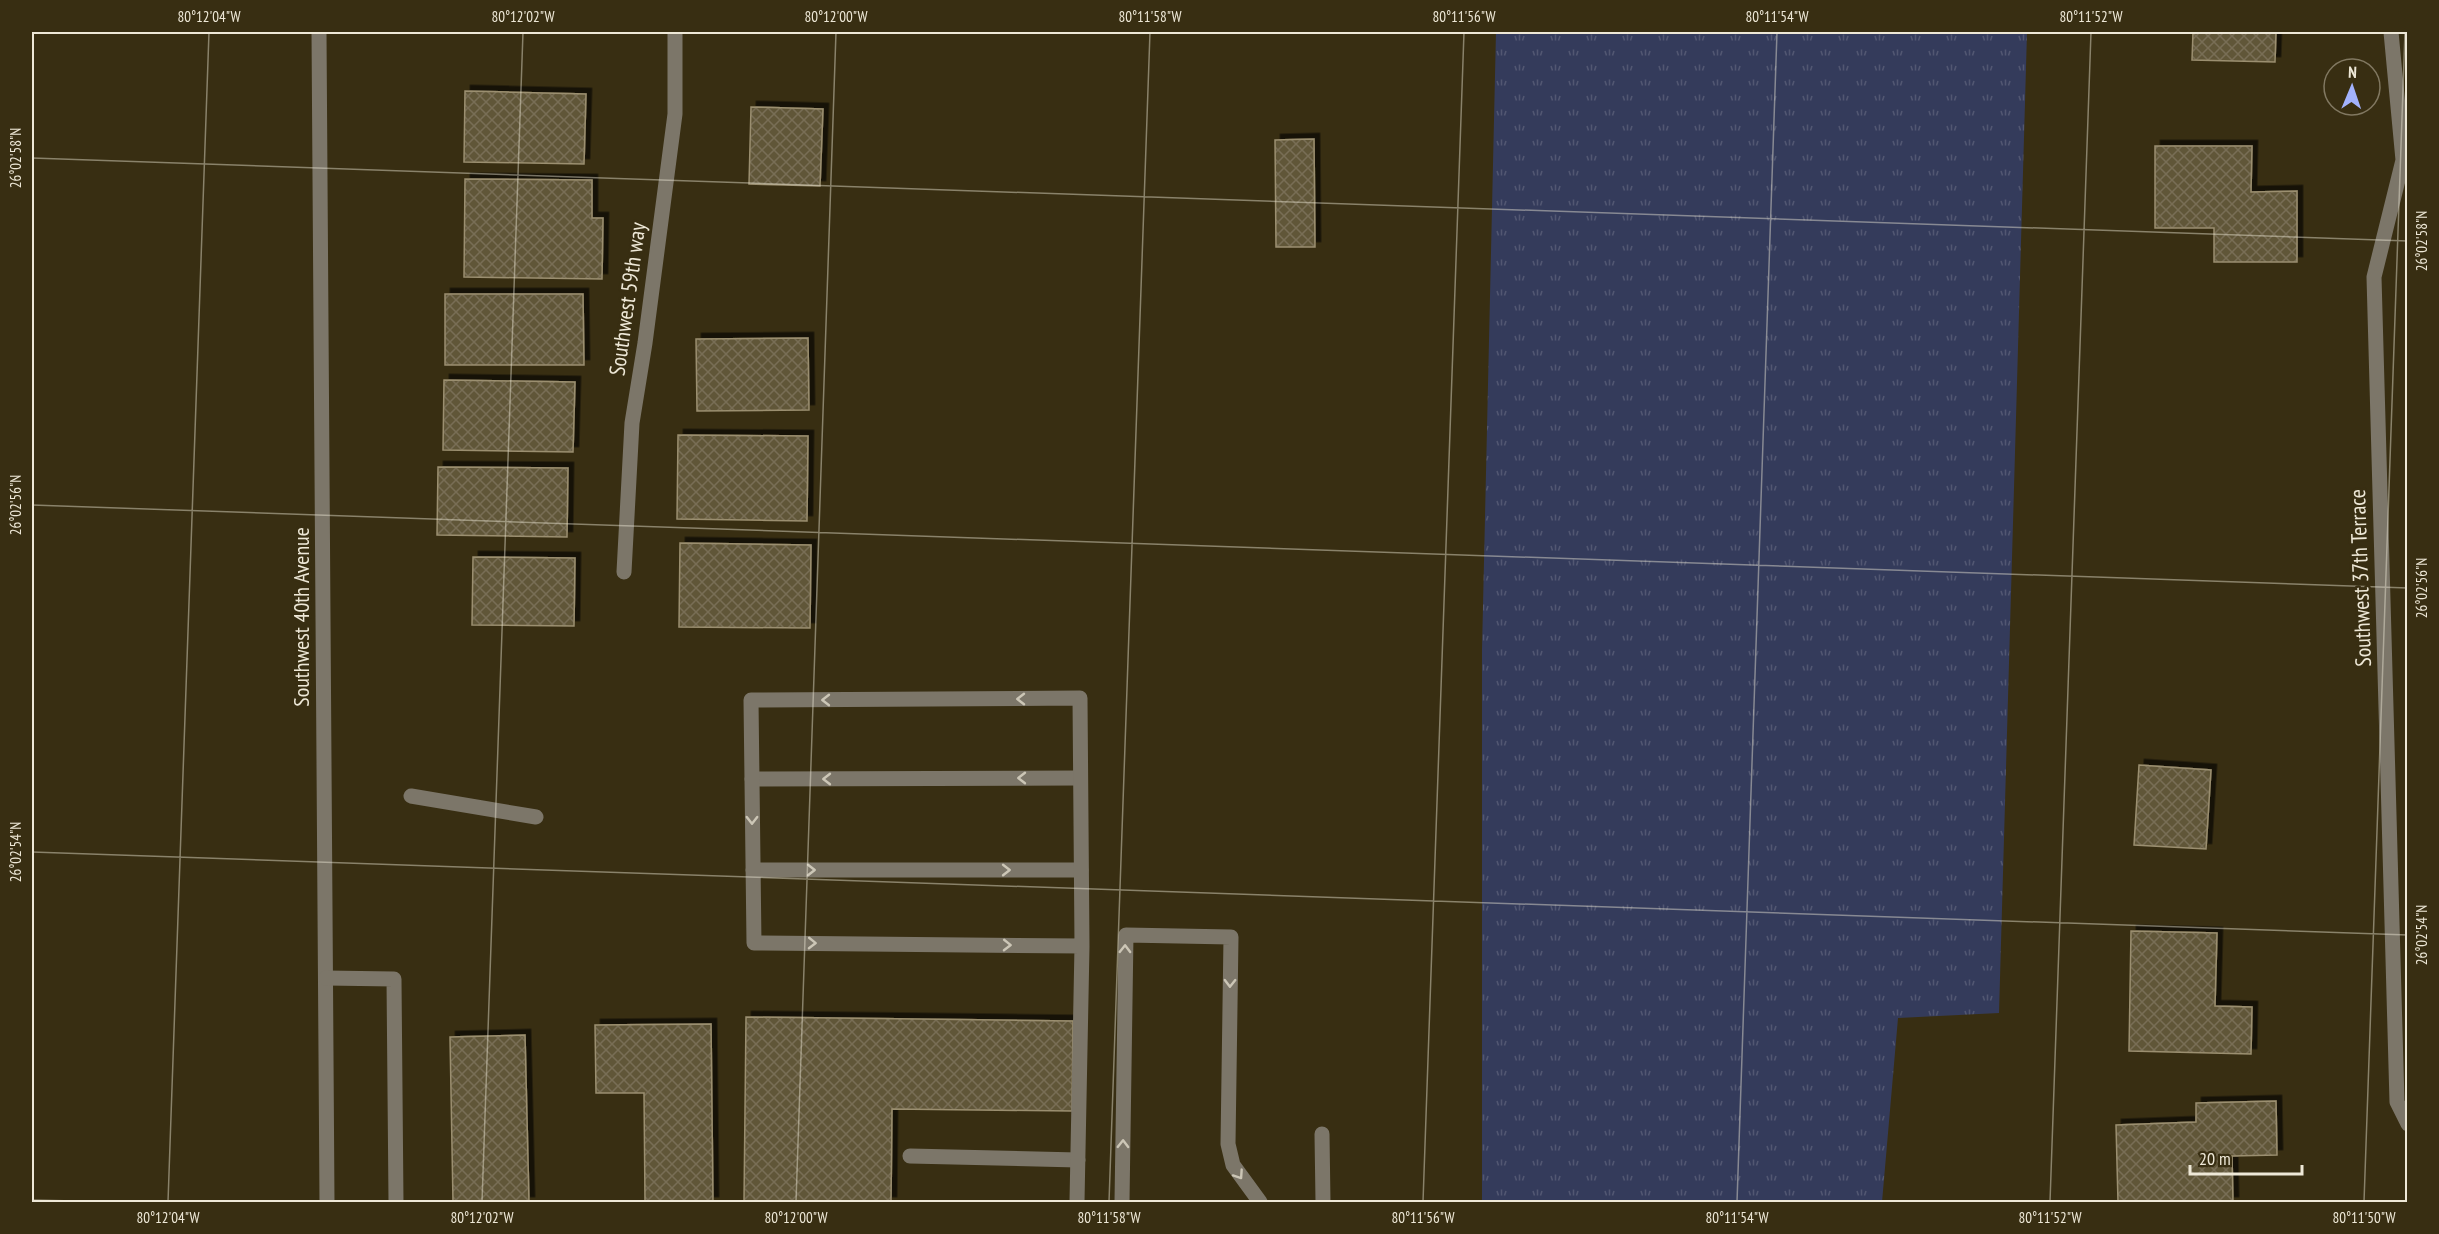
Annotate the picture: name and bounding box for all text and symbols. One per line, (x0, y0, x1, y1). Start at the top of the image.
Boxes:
text: 80°12'04"W (177, 7, 241, 26)
text: 80°12'02"W (491, 7, 555, 26)
text: 80°12'00"W (804, 7, 868, 26)
text: 80°11'58"W (1118, 7, 1182, 26)
text: 80°11'56"W (1432, 7, 1496, 26)
text: 80°11'54"W (1745, 7, 1809, 26)
text: 80°11'52"W (2059, 7, 2123, 26)
north arrow (2322, 57, 2382, 117)
text: N (2348, 62, 2357, 82)
text: 26°02'58"N (6, 128, 25, 188)
text: 26°02'58"N (2412, 211, 2431, 271)
street label: Southwest 59th way (602, 220, 652, 377)
text: 26°02'56"N (6, 475, 25, 535)
street label: Southwest 37th Terrace (2343, 489, 2377, 667)
street label: Southwest 40th Avenue (287, 527, 315, 707)
text: 26°02'56"N (2412, 558, 2431, 618)
one-way arrow (1017, 693, 1026, 705)
one-way arrow (822, 694, 831, 706)
one-way arrow (1017, 772, 1026, 784)
one-way arrow (822, 773, 831, 785)
one-way arrow (746, 815, 759, 824)
text: 26°02'54"N (6, 822, 25, 882)
one-way arrow (807, 864, 816, 876)
one-way arrow (1002, 864, 1011, 876)
text: 26°02'54"N (2412, 905, 2431, 965)
one-way arrow (808, 937, 817, 949)
one-way arrow (1003, 939, 1012, 951)
one-way arrow (1119, 945, 1132, 954)
one-way arrow (1224, 978, 1236, 987)
scale bar (2190, 1138, 2302, 1176)
one-way arrow (1117, 1140, 1129, 1149)
text: 20 m (2199, 1147, 2231, 1170)
one-way arrow (1232, 1169, 1243, 1180)
text: 80°12'04"W (136, 1208, 200, 1227)
text: 80°12'02"W (450, 1208, 514, 1227)
text: 80°12'00"W (764, 1208, 828, 1227)
text: 80°11'58"W (1077, 1208, 1141, 1227)
text: 80°11'56"W (1391, 1208, 1455, 1227)
text: 80°11'54"W (1705, 1208, 1769, 1227)
text: 80°11'52"W (2018, 1208, 2082, 1227)
text: 80°11'50"W (2332, 1208, 2396, 1227)

